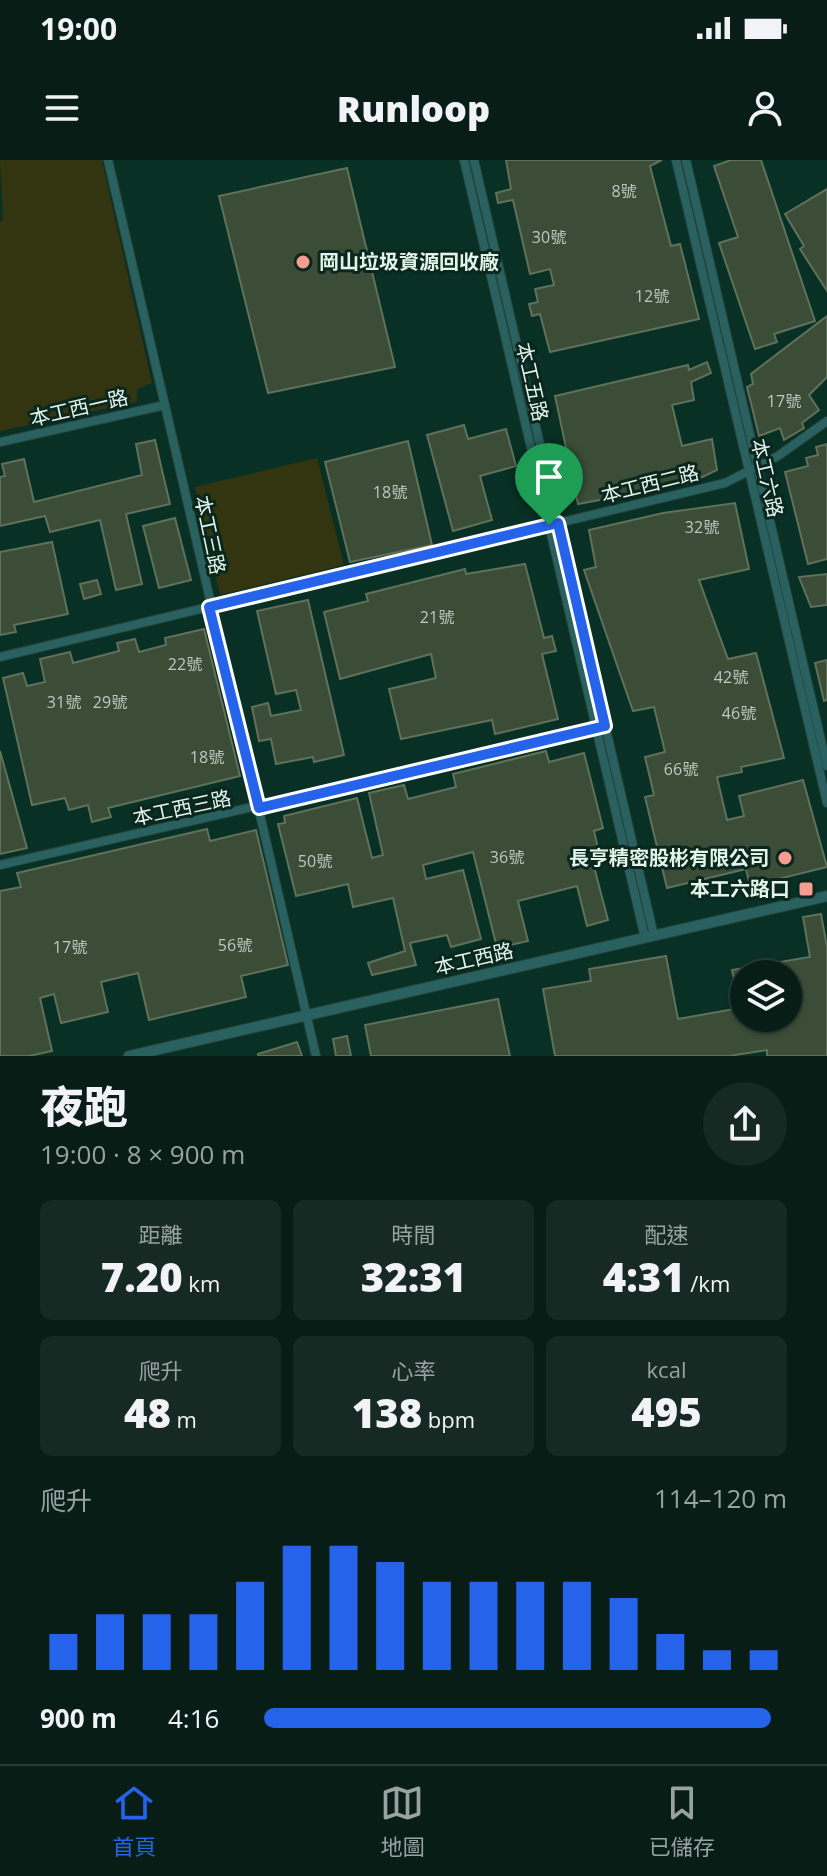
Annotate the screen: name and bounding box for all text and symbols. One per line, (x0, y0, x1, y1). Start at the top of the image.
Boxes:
text: 19:00 (40, 8, 117, 49)
text: Runloop (337, 84, 490, 133)
icon: menu (40, 86, 84, 130)
icon: person (743, 86, 787, 130)
house number: 8號 (611, 180, 637, 202)
house number: 30號 (532, 226, 566, 248)
place label: 岡山垃圾資源回收廠 (319, 248, 499, 275)
marker: 岡山垃圾資源回收廠 (294, 253, 312, 271)
house number: 12號 (635, 285, 669, 307)
street label: 本工五路 (510, 340, 555, 424)
street label: 本工西一路 (27, 383, 131, 432)
house number: 17號 (767, 390, 801, 412)
street label: 本工六路 (745, 436, 790, 520)
pin (515, 443, 583, 525)
icon: arrive (527, 455, 571, 499)
street label: 本工西二路 (598, 458, 702, 509)
house number: 18號 (373, 481, 407, 503)
street label: 本工三路 (189, 493, 232, 577)
house number: 32號 (685, 516, 719, 538)
house number: 21號 (420, 606, 454, 628)
house number: 22號 (168, 653, 202, 675)
house number: 42號 (714, 666, 748, 688)
house number: 31號 (47, 691, 81, 713)
house number: 29號 (93, 691, 127, 713)
house number: 46號 (722, 702, 756, 724)
house number: 18號 (190, 746, 224, 768)
house number: 66號 (664, 758, 698, 780)
street label: 本工西三路 (130, 784, 234, 831)
place label: 長亨精密股彬有限公司 (569, 844, 769, 871)
house number: 36號 (490, 846, 524, 868)
marker: 長亨精密股彬有限公司 (776, 849, 794, 867)
house number: 50號 (298, 850, 332, 872)
place label: 本工六路口 (690, 875, 790, 902)
marker: 本工六路口 (797, 880, 815, 898)
house number: 56號 (218, 934, 252, 956)
house number: 17號 (53, 936, 87, 958)
street label: 本工西路 (432, 936, 516, 981)
map controls (730, 960, 802, 1032)
button: layers (730, 960, 802, 1032)
text: 夜跑 (40, 1076, 128, 1136)
button: share (703, 1082, 787, 1166)
text: 19:00 · 8 × 900 m (40, 1136, 245, 1172)
text: 距離 (138, 1219, 183, 1249)
text: 時間 (391, 1219, 436, 1249)
text: 配速 (644, 1219, 689, 1249)
text: 7.20 (101, 1249, 183, 1304)
text: 32:31 (361, 1249, 466, 1304)
text: 4:31 (603, 1249, 685, 1304)
text: km (183, 1268, 220, 1298)
text: /km (685, 1268, 730, 1298)
text: kcal (647, 1354, 686, 1384)
text: 爬升 (138, 1355, 183, 1385)
text: 心率 (391, 1355, 436, 1385)
text: 495 (631, 1384, 702, 1439)
text: 48 (124, 1385, 171, 1440)
text: 138 (352, 1385, 422, 1440)
text: m (171, 1404, 197, 1434)
text: bpm (422, 1404, 475, 1434)
text: 114–120 m (654, 1480, 787, 1516)
text: 爬升 (40, 1482, 92, 1518)
text: 900 m (40, 1700, 117, 1736)
text: 4:16 (168, 1700, 219, 1736)
tab: 首頁 (112, 1781, 156, 1861)
tab: 地圖 (380, 1781, 425, 1861)
tab: 已儲存 (649, 1781, 715, 1861)

